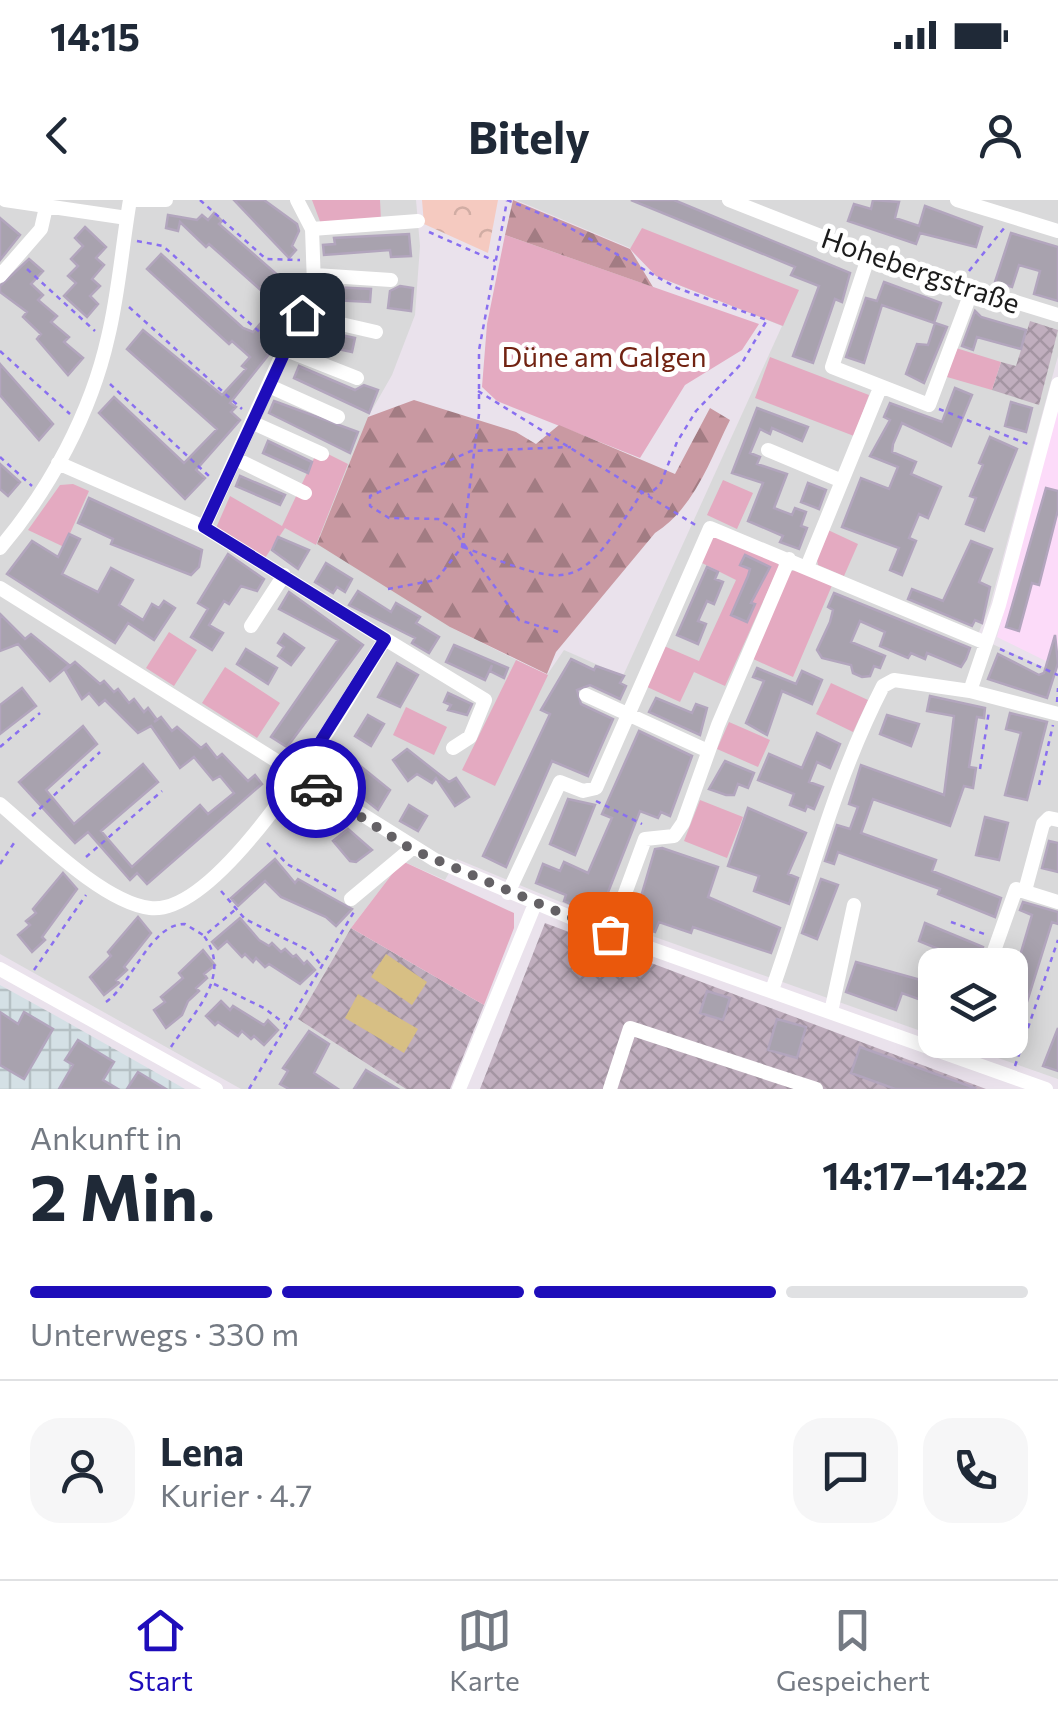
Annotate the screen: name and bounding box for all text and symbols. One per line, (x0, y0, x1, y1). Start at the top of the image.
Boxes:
text: 14:15 (50, 12, 140, 59)
icon: back (30, 108, 85, 163)
text: Bitely (468, 108, 590, 163)
icon: person (973, 108, 1028, 163)
street label: Hohebergstraße (817, 220, 1025, 320)
pin (260, 273, 345, 358)
icon: home (275, 288, 330, 343)
park label: Düne am Galgen (502, 339, 706, 373)
courier (266, 738, 366, 838)
icon: car (289, 761, 344, 816)
pin (568, 892, 653, 977)
icon: bag (583, 907, 638, 962)
map controls (918, 948, 1028, 1058)
button: layers (918, 948, 1028, 1058)
text: Ankunft in (30, 1117, 182, 1157)
text: 14:17–14:22 (822, 1151, 1028, 1198)
text: 2 Min. (30, 1155, 215, 1234)
text: Unterwegs · 330 m (30, 1313, 299, 1353)
button: person (30, 1418, 135, 1523)
button: chat (793, 1418, 898, 1523)
button: phone (923, 1418, 1028, 1523)
text: Lena (160, 1427, 244, 1474)
text: Kurier · 4.7 (160, 1474, 313, 1514)
tab: Start (128, 1603, 193, 1697)
tab: Karte (449, 1603, 520, 1697)
tab: Gespeichert (776, 1603, 930, 1697)

